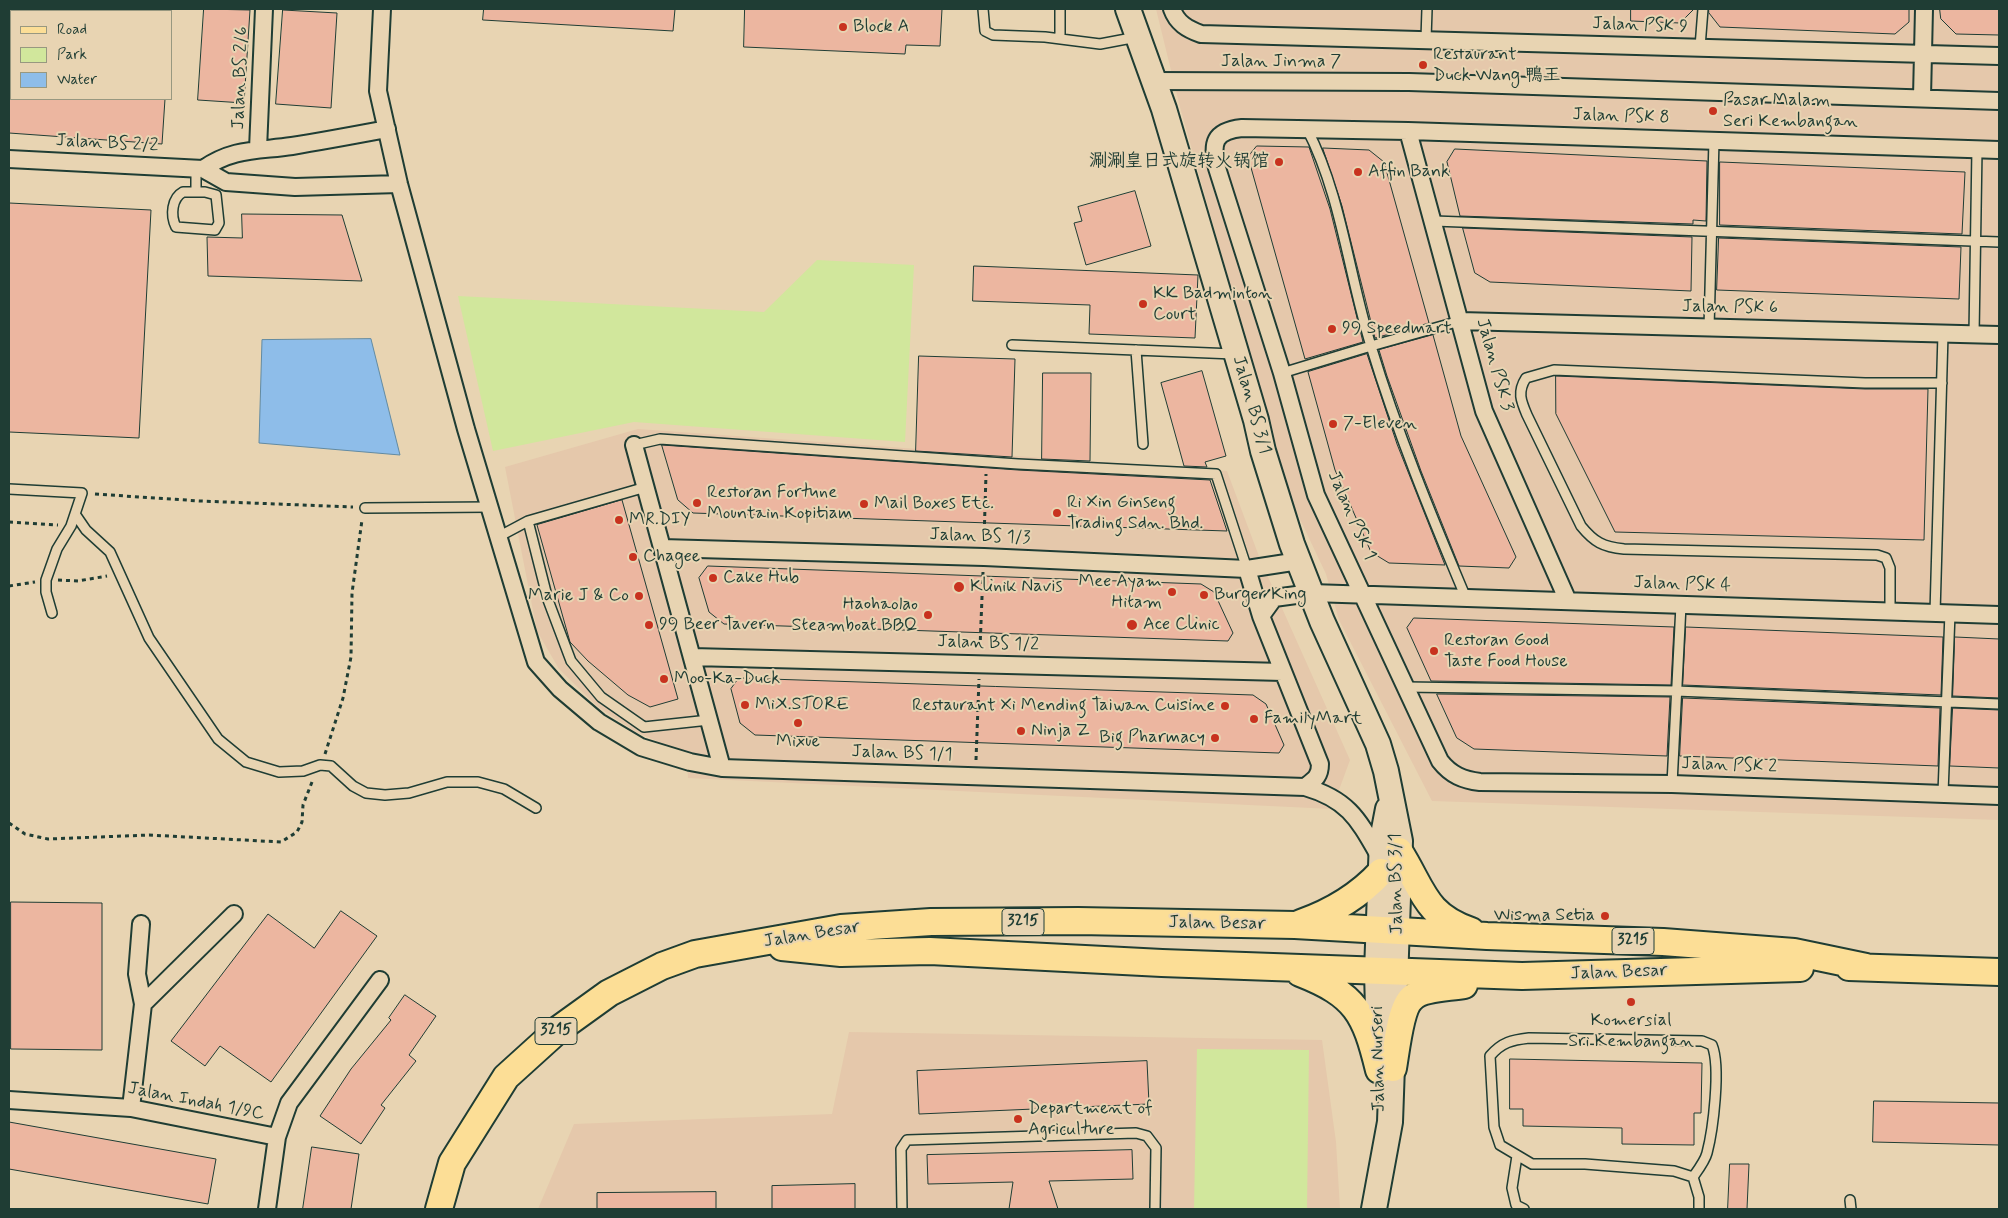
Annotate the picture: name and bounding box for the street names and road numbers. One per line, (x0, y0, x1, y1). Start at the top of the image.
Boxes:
street label: Jalan PSK 9 (1592, 14, 1688, 38)
street label: Jalan BS 2/6 (228, 26, 254, 130)
street label: Jalan Jinma 7 (1221, 51, 1341, 73)
street label: Jalan PSK 8 (1572, 105, 1670, 129)
street label: Jalan BS 2/2 (55, 131, 159, 157)
street label: Jalan PSK 6 (1682, 296, 1778, 320)
street label: Jalan PSK 3 (1471, 316, 1517, 414)
street label: Jalan BS 3/1 (1227, 353, 1275, 457)
street label: Jalan PSK 1 (1322, 468, 1380, 564)
street label: Jalan BS 1/3 (929, 524, 1031, 550)
street label: Jalan PSK 4 (1633, 573, 1731, 597)
street label: Jalan BS 1/2 (937, 631, 1039, 657)
street label: Jalan BS 1/1 (851, 741, 953, 767)
street label: Jalan PSK 2 (1681, 754, 1777, 778)
street label: Jalan BS 3/1 (1385, 833, 1409, 935)
road number: 3215 (1002, 909, 1044, 936)
street label: Jalan Besar (1168, 912, 1266, 936)
street label: Jalan Besar (762, 917, 862, 953)
road number: 3215 (1612, 928, 1654, 954)
street label: Jalan Besar (1570, 961, 1668, 985)
street label: Jalan Nurseri (1367, 1006, 1391, 1112)
road number: 3215 (535, 1018, 577, 1044)
street label: Jalan Indah 1/9C (126, 1078, 266, 1126)

